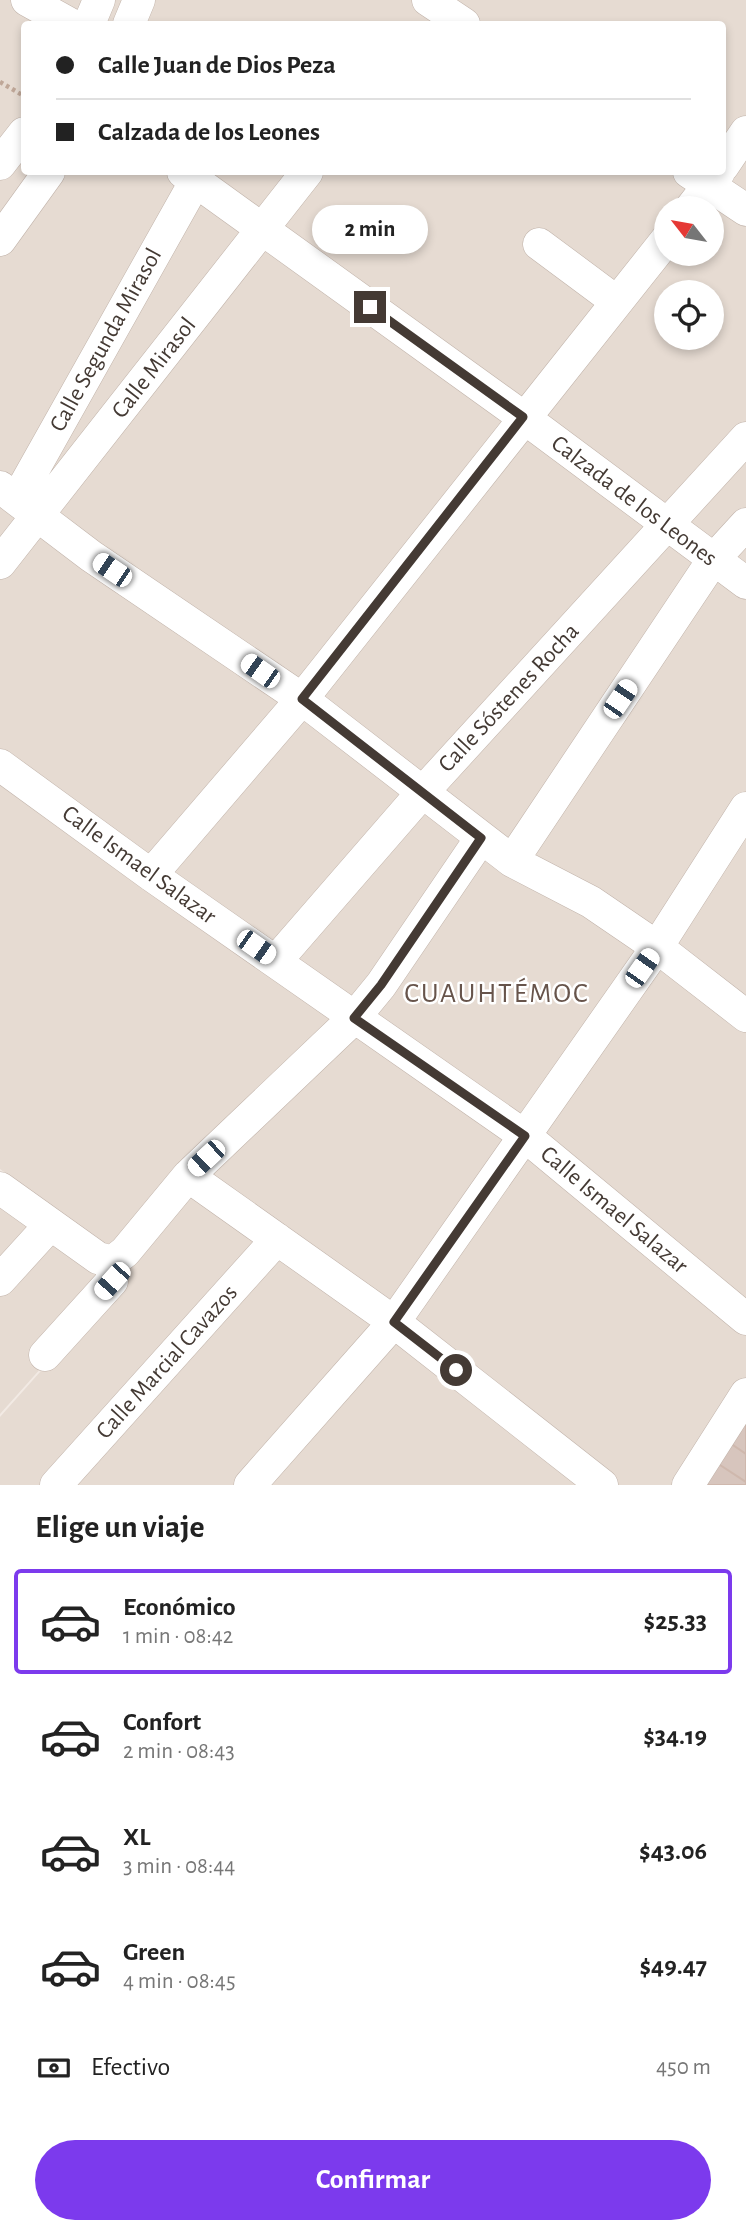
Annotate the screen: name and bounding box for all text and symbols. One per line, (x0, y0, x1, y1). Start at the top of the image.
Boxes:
text: Calle Juan de Dios Peza (98, 52, 336, 78)
text: Calzada de los Leones (98, 119, 320, 145)
north arrow (654, 196, 724, 266)
map controls (654, 196, 724, 350)
callout: 2 min (312, 205, 428, 254)
text: 2 min (344, 218, 396, 241)
street label: Calle Segunda Mirasol (46, 244, 166, 436)
button: locate (654, 280, 724, 350)
route end (354, 291, 386, 323)
street label: Calle Mirasol (107, 313, 201, 423)
street label: Calzada de los Leones (547, 431, 721, 571)
car (89, 550, 136, 590)
street label: Calle Sóstenes Rocha (434, 619, 584, 777)
car (237, 650, 284, 692)
car (600, 676, 641, 722)
street label: Calle Ismael Salazar (58, 801, 221, 929)
car (233, 926, 280, 968)
car (622, 945, 663, 991)
district label: CUAUHTÉMOC (404, 977, 590, 1008)
car (184, 1136, 229, 1180)
street label: Calle Ismael Salazar (536, 1142, 692, 1278)
car (91, 1258, 134, 1304)
street label: Calle Marcial Cavazos (92, 1280, 242, 1444)
route start (440, 1354, 472, 1386)
text: Elige un viaje (35, 1511, 205, 1543)
icon: car (39, 1590, 102, 1653)
text: Económico (123, 1594, 236, 1620)
text: $25.33 (643, 1608, 707, 1634)
text: 1 min · 08:42 (123, 1625, 233, 1648)
icon: car (39, 1705, 102, 1768)
text: Confort (123, 1709, 201, 1735)
text: $34.19 (643, 1723, 707, 1749)
text: 2 min · 08:43 (123, 1740, 235, 1763)
icon: car (39, 1820, 102, 1883)
text: XL (123, 1824, 150, 1850)
text: $43.06 (639, 1838, 707, 1864)
text: 3 min · 08:44 (123, 1855, 235, 1878)
icon: car (39, 1935, 102, 1998)
text: Green (123, 1939, 185, 1965)
text: $49.47 (639, 1953, 707, 1979)
text: 4 min · 08:45 (123, 1970, 236, 1993)
icon: cash (35, 2049, 73, 2087)
text: Efectivo (91, 2054, 170, 2080)
text: 450 m (656, 2056, 711, 2079)
button: Confirmar (35, 2140, 711, 2220)

